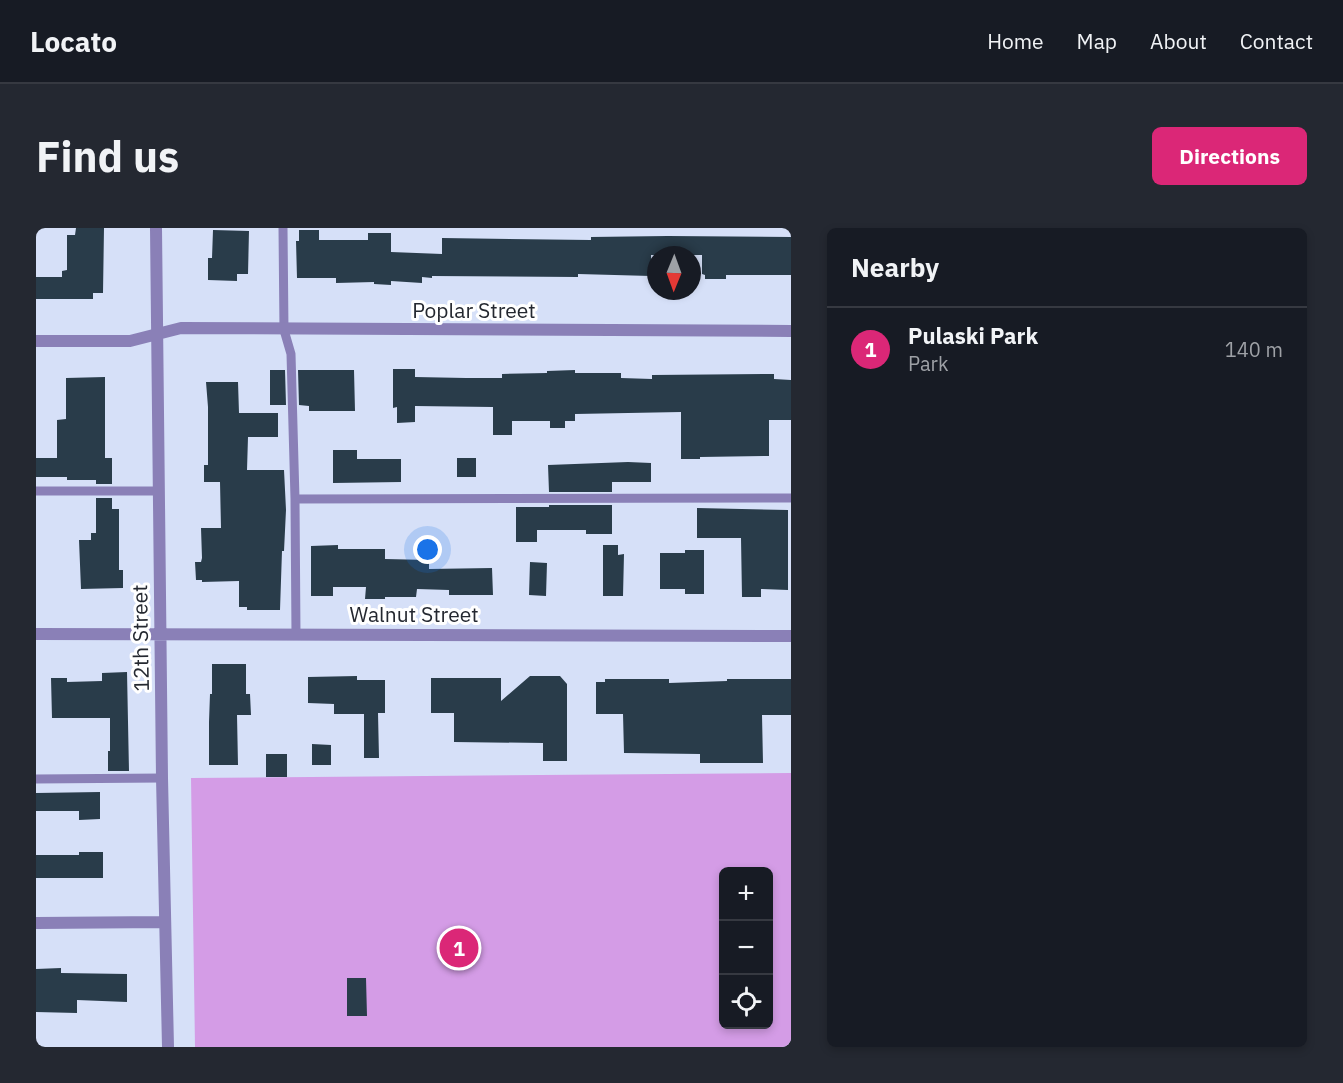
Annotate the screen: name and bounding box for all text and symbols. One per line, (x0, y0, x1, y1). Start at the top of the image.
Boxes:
text: Locato (30, 23, 117, 60)
text: Home (987, 27, 1044, 55)
text: Map (1077, 27, 1117, 55)
text: About (1150, 27, 1207, 55)
text: Contact (1240, 27, 1313, 55)
button: Directions (1152, 127, 1307, 185)
text: Find us (36, 129, 179, 184)
north arrow (647, 246, 701, 300)
text: Nearby (851, 250, 939, 284)
street label: Poplar Street (412, 296, 536, 324)
text: Pulaski Park (908, 321, 1038, 350)
text: 1 (865, 336, 877, 363)
text: 140 m (1225, 336, 1283, 363)
text: Park (908, 350, 948, 377)
your location (413, 535, 442, 564)
street label: 12th Street (125, 584, 155, 692)
street label: Walnut Street (349, 600, 479, 628)
map controls (719, 867, 773, 1029)
button: + (719, 867, 773, 921)
button: − (719, 921, 773, 975)
pin: 1 (440, 926, 478, 970)
button: locate (719, 975, 773, 1029)

